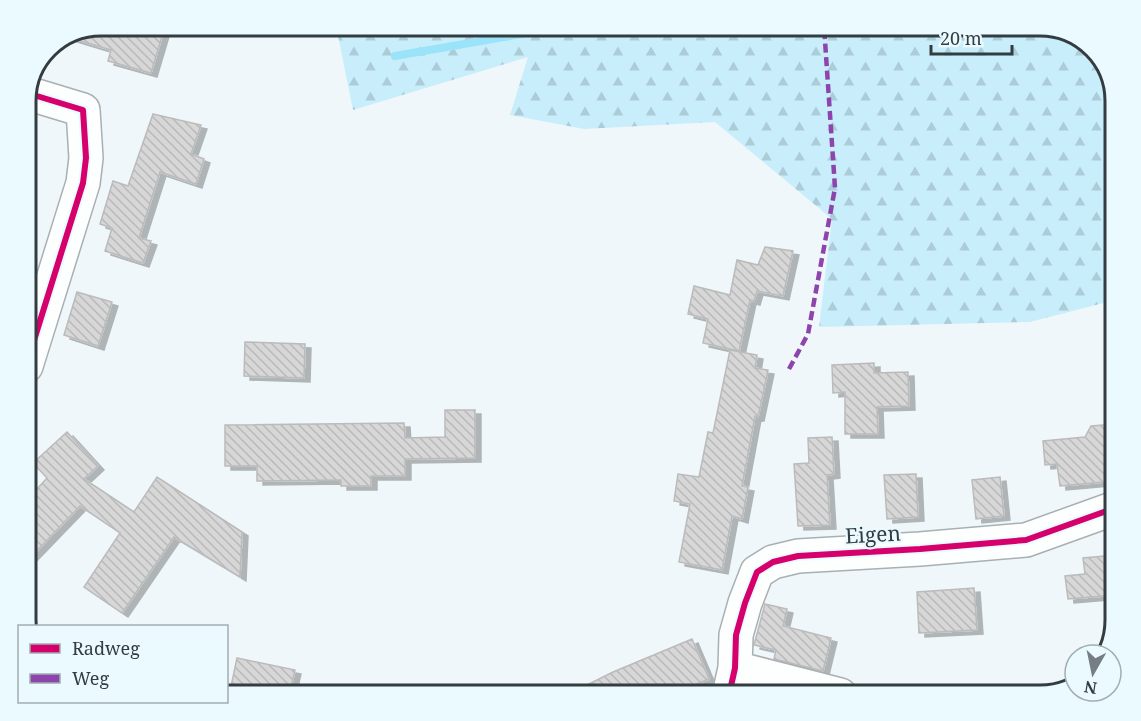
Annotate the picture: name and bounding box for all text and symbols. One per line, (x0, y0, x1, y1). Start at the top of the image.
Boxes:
scale bar (931, 18, 1012, 56)
text: 20 m (940, 26, 982, 50)
street label: Eigen (844, 519, 902, 549)
legend (18, 625, 228, 703)
text: Radweg (72, 636, 140, 660)
north arrow (1063, 643, 1123, 703)
text: Weg (72, 666, 109, 690)
text: N (1082, 676, 1099, 700)

